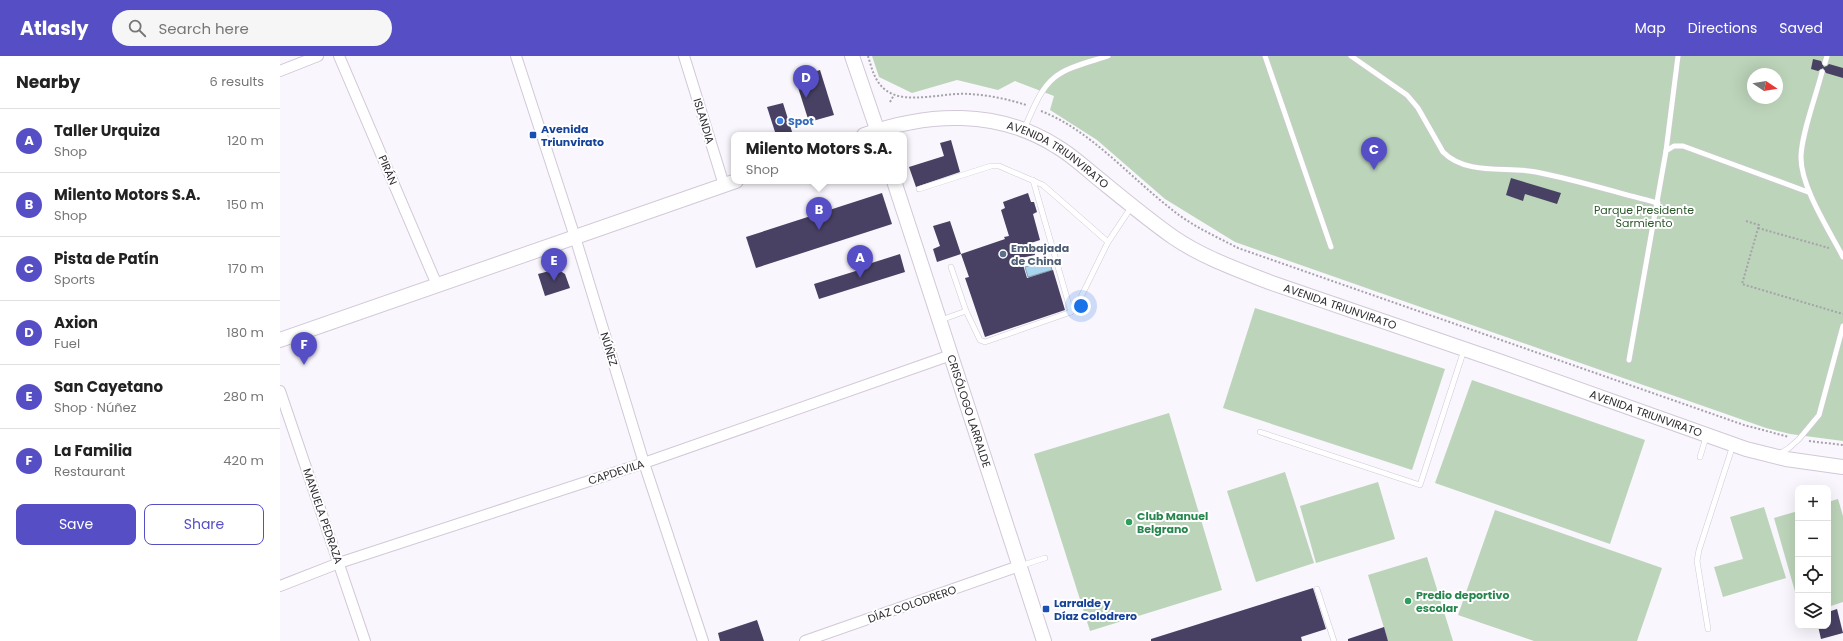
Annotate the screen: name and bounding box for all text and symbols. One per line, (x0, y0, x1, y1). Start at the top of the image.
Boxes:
search box (112, 10, 392, 46)
text: Atlasly (20, 15, 88, 42)
icon: search (126, 17, 148, 39)
text: Search here (158, 18, 249, 39)
text: Map (1635, 18, 1666, 38)
text: Directions (1688, 18, 1757, 38)
text: Saved (1779, 18, 1823, 38)
pin: D (793, 65, 819, 98)
north arrow (1747, 68, 1783, 104)
text: Nearby (16, 70, 80, 94)
text: 6 results (210, 72, 264, 91)
street label: ISLANDIA (689, 96, 719, 146)
place label: Spot (788, 113, 814, 129)
marker: Spot (775, 116, 785, 126)
street label: AVENIDA TRIUNVIRATO (1005, 117, 1113, 192)
text: Taller Urquiza (54, 120, 160, 141)
place label: Avenida Triunvirato (541, 121, 604, 150)
marker: Avenida Triunvirato (528, 130, 538, 140)
text: A (24, 131, 34, 150)
text: 120 m (227, 131, 264, 150)
popup (731, 132, 907, 184)
pin: C (1361, 137, 1387, 170)
text: Milento Motors S.A. (746, 138, 892, 159)
text: Shop (54, 142, 87, 161)
street label: PIRÁN (375, 153, 401, 187)
text: Shop (746, 160, 779, 179)
text: Milento Motors S.A. (54, 184, 200, 205)
text: B (25, 195, 33, 214)
text: 150 m (227, 195, 264, 214)
pin: B (806, 197, 832, 230)
park label: Parque Presidente Sarmiento (1594, 202, 1694, 231)
text: Shop (54, 206, 87, 225)
place label: Embajada de China (1011, 240, 1069, 269)
pin: A (847, 245, 873, 278)
text: Pista de Patín (54, 248, 159, 269)
pin: E (541, 248, 567, 281)
marker: Embajada de China (998, 249, 1008, 259)
text: C (24, 259, 34, 278)
text: 170 m (228, 259, 264, 278)
text: Sports (54, 270, 95, 289)
street label: AVENIDA TRIUNVIRATO (1281, 280, 1399, 333)
your location (1071, 296, 1091, 316)
text: Axion (54, 312, 98, 333)
text: D (24, 323, 34, 342)
text: 180 m (227, 323, 264, 342)
street label: NÚÑEZ (596, 330, 622, 368)
pin: F (291, 332, 317, 365)
text: Fuel (54, 334, 80, 353)
street label: CRISÓLOGO LARRALDE (943, 353, 995, 470)
text: San Cayetano (54, 376, 163, 397)
street label: AVENIDA TRIUNVIRATO (1587, 386, 1705, 441)
text: E (25, 387, 33, 406)
text: 280 m (223, 387, 264, 406)
text: Shop · Núñez (54, 398, 137, 417)
text: La Familia (54, 440, 132, 461)
text: F (25, 451, 33, 470)
text: 420 m (223, 451, 264, 470)
street label: CAPDEVILA (586, 455, 647, 489)
text: Restaurant (54, 462, 125, 481)
street label: MANUELA PEDRAZA (299, 466, 347, 566)
map controls (1795, 485, 1831, 629)
button: + (1795, 485, 1831, 521)
button: Save (16, 504, 136, 545)
button: Share (144, 504, 264, 545)
place label: Club Manuel Belgrano (1137, 508, 1208, 537)
marker: Club Manuel Belgrano (1124, 517, 1134, 527)
button: − (1795, 521, 1831, 557)
button: locate (1795, 557, 1831, 593)
street label: DÍAZ COLODRERO (866, 581, 959, 627)
place label: Predio deportivo escolar (1416, 587, 1509, 616)
button: layers (1795, 593, 1831, 629)
place label: Larralde y Díaz Colodrero (1054, 595, 1137, 624)
marker: Predio deportivo escolar (1403, 596, 1413, 606)
marker: Larralde y Díaz Colodrero (1041, 604, 1051, 614)

